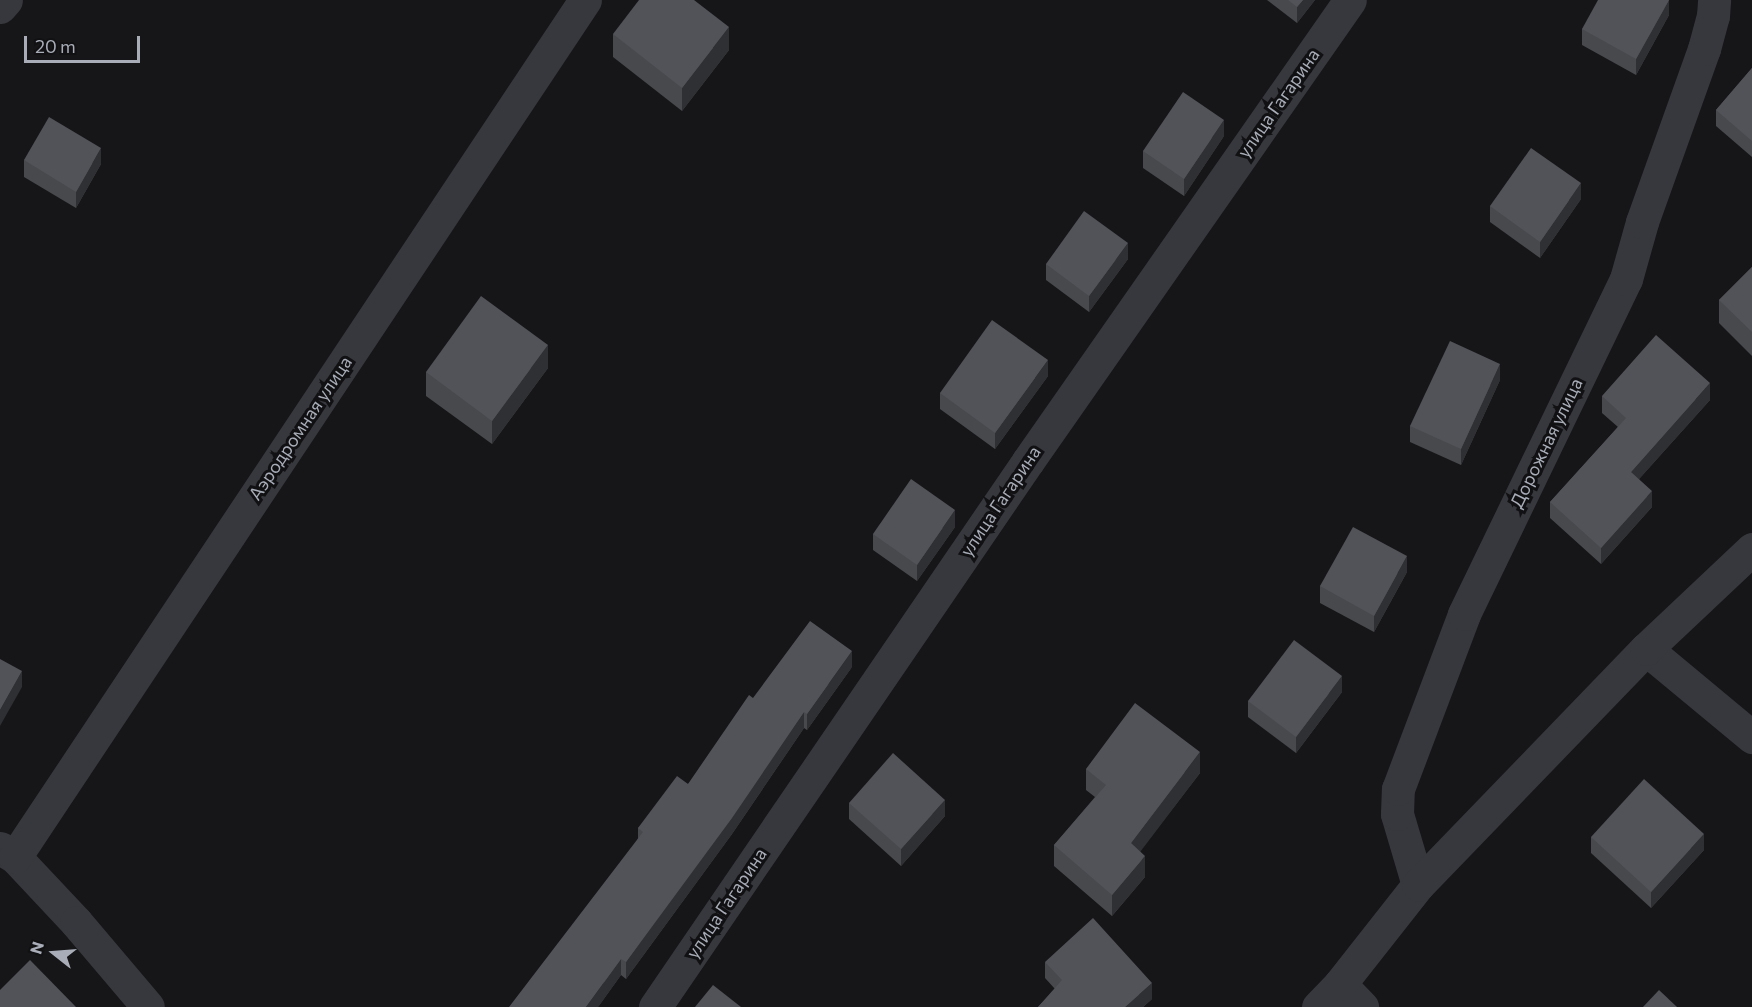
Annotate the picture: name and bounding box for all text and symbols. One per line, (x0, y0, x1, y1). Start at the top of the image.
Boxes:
scale bar (27, 24, 142, 62)
text: 20 m (35, 35, 76, 57)
street label: улица Гагарина (1232, 44, 1324, 162)
street label: Аэродромная улица (244, 352, 356, 504)
street label: Дорожная улица (1505, 375, 1587, 511)
street label: улица Гагарина (955, 442, 1045, 560)
street label: улица Гагарина (681, 844, 771, 962)
north arrow (24, 923, 84, 983)
text: N (25, 939, 47, 956)

